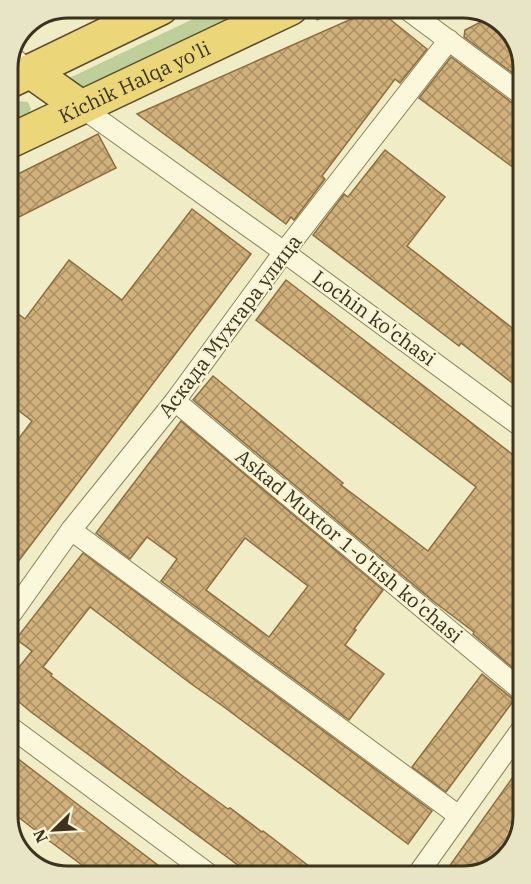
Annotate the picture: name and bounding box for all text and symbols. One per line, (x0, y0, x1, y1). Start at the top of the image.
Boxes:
street label: Kichik Halqa yo'li (54, 34, 214, 129)
street label: Аскада Мухтара улица (152, 229, 307, 423)
street label: Lochin ko'chasi (307, 264, 441, 372)
street label: Askad Muxtor 1-o'tish ko'chasi (230, 443, 468, 649)
north arrow (24, 800, 84, 860)
text: N (29, 826, 52, 846)

